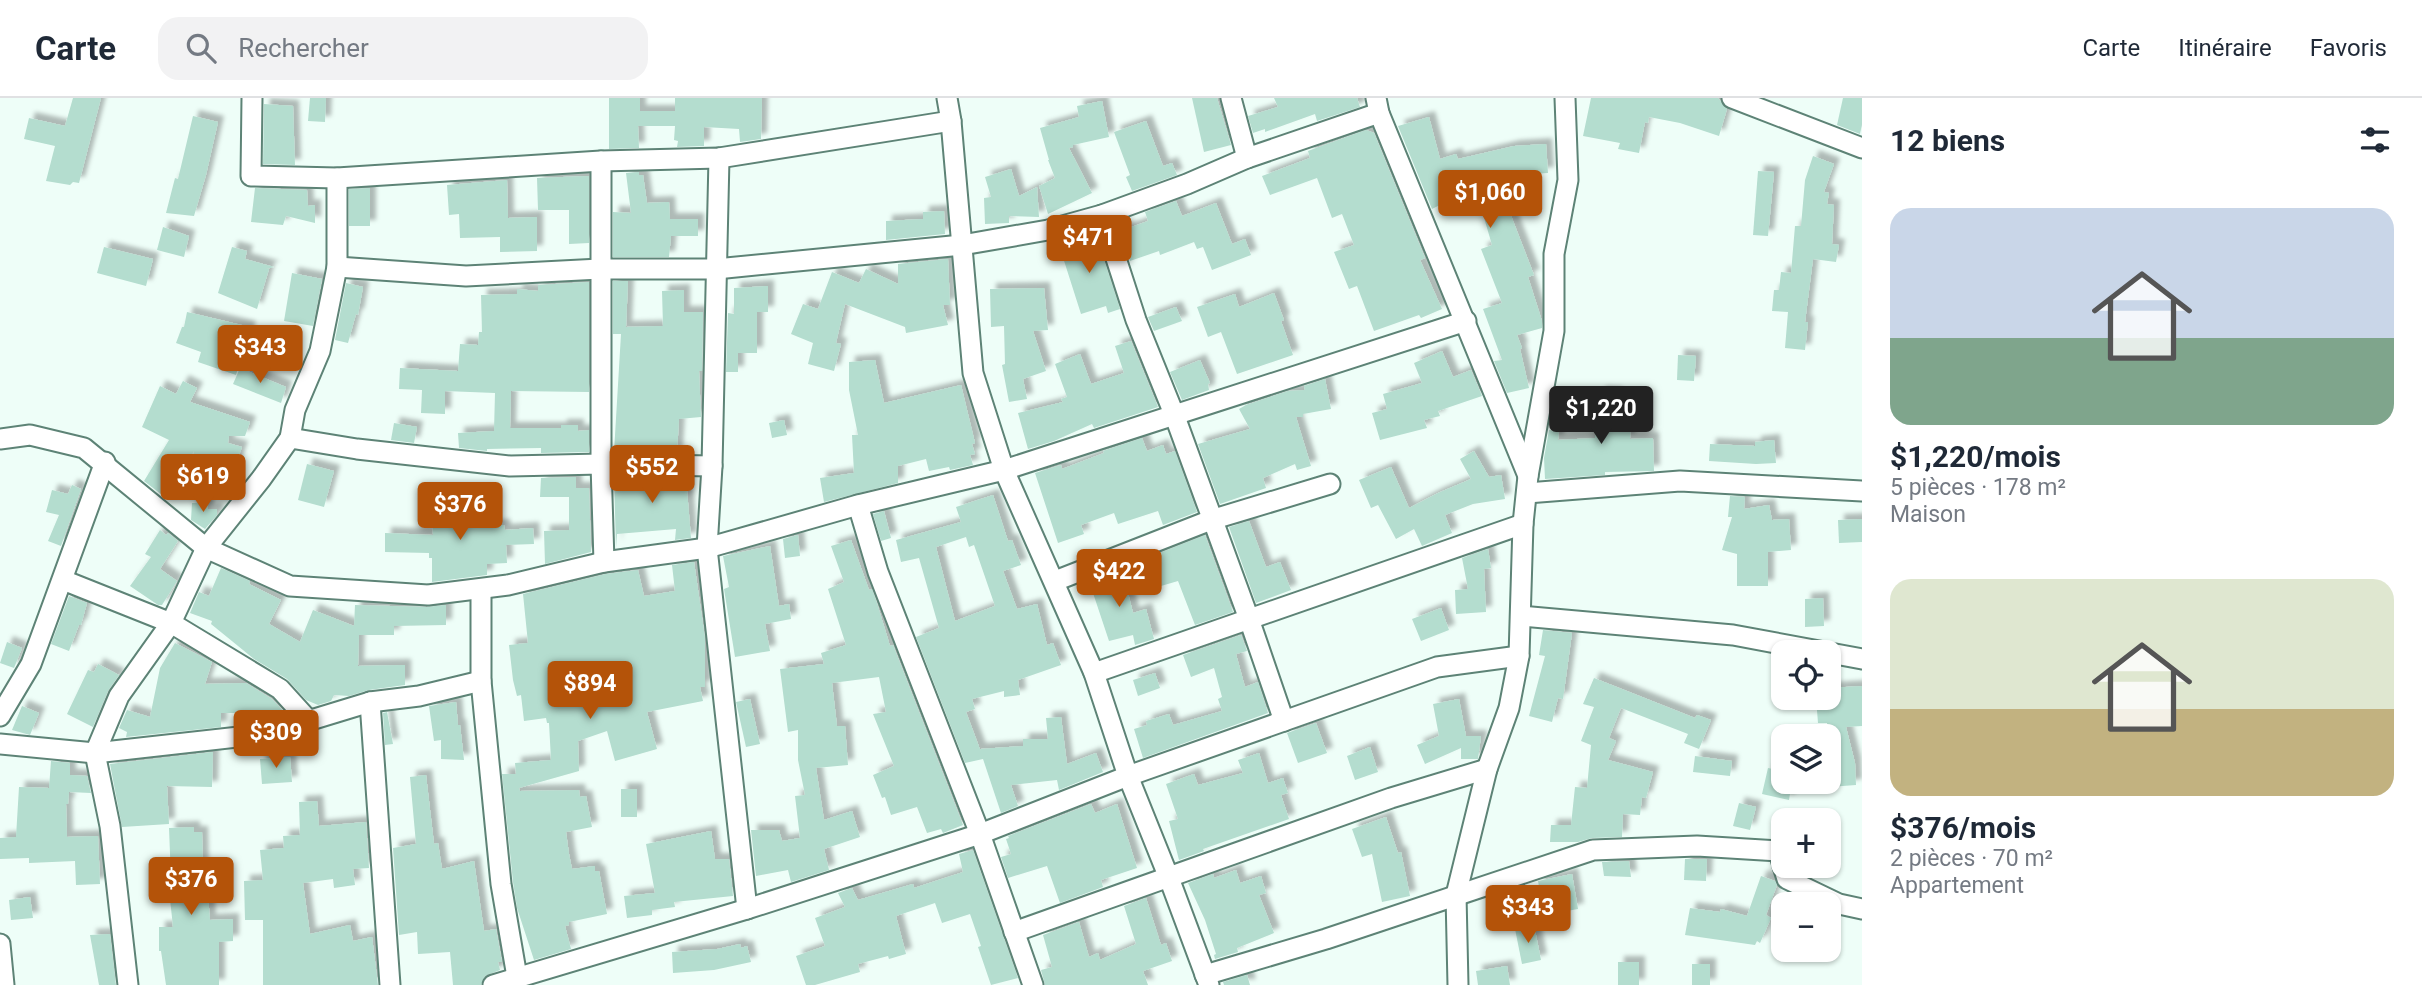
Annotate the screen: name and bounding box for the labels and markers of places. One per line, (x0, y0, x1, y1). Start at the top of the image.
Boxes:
pin: $1,060 (1433, 170, 1547, 230)
pin: $471 (1048, 216, 1130, 275)
pin: $343 (219, 326, 301, 385)
pin: $1,220 (1544, 386, 1658, 446)
pin: $552 (611, 446, 693, 505)
pin: $619 (162, 454, 244, 514)
pin: $376 (419, 482, 501, 542)
pin: $422 (1078, 550, 1160, 609)
pin: $894 (549, 662, 631, 721)
pin: $309 (235, 710, 317, 770)
pin: $376 (150, 858, 232, 917)
pin: $343 (1487, 886, 1569, 945)

